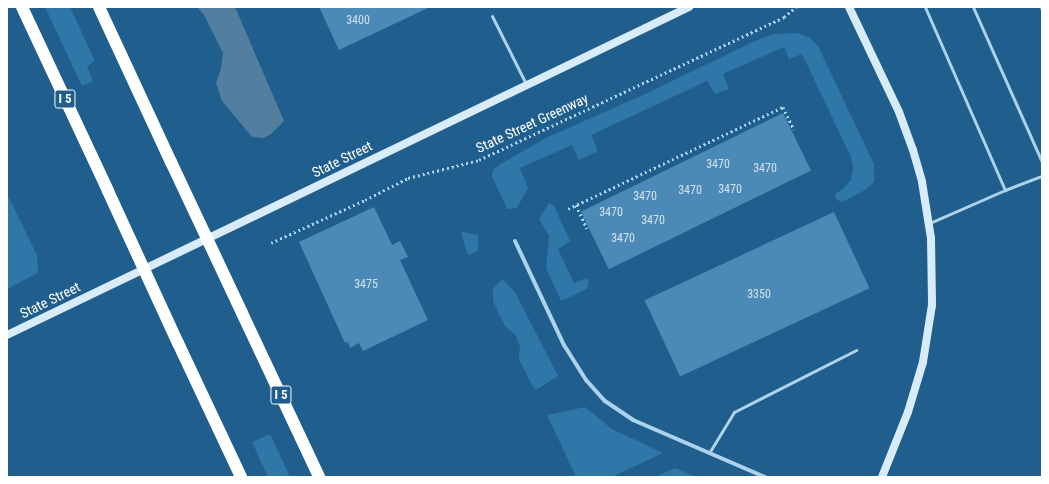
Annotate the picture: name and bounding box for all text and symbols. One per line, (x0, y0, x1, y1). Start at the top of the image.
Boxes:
house number: 3400 (346, 14, 370, 28)
road number: I 5 (54, 88, 76, 110)
street label: State Street Greenway (473, 90, 591, 156)
street label: State Street (309, 137, 375, 181)
house number: 3470 (706, 158, 730, 172)
house number: 3470 (753, 162, 777, 176)
house number: 3470 (718, 183, 742, 197)
house number: 3470 (678, 184, 702, 198)
house number: 3470 (633, 190, 657, 204)
house number: 3470 (599, 206, 623, 220)
house number: 3470 (641, 214, 665, 228)
house number: 3470 (611, 232, 635, 246)
street label: State Street (17, 278, 83, 322)
house number: 3475 (354, 278, 378, 292)
house number: 3350 (747, 288, 771, 302)
road number: I 5 (270, 384, 292, 406)

